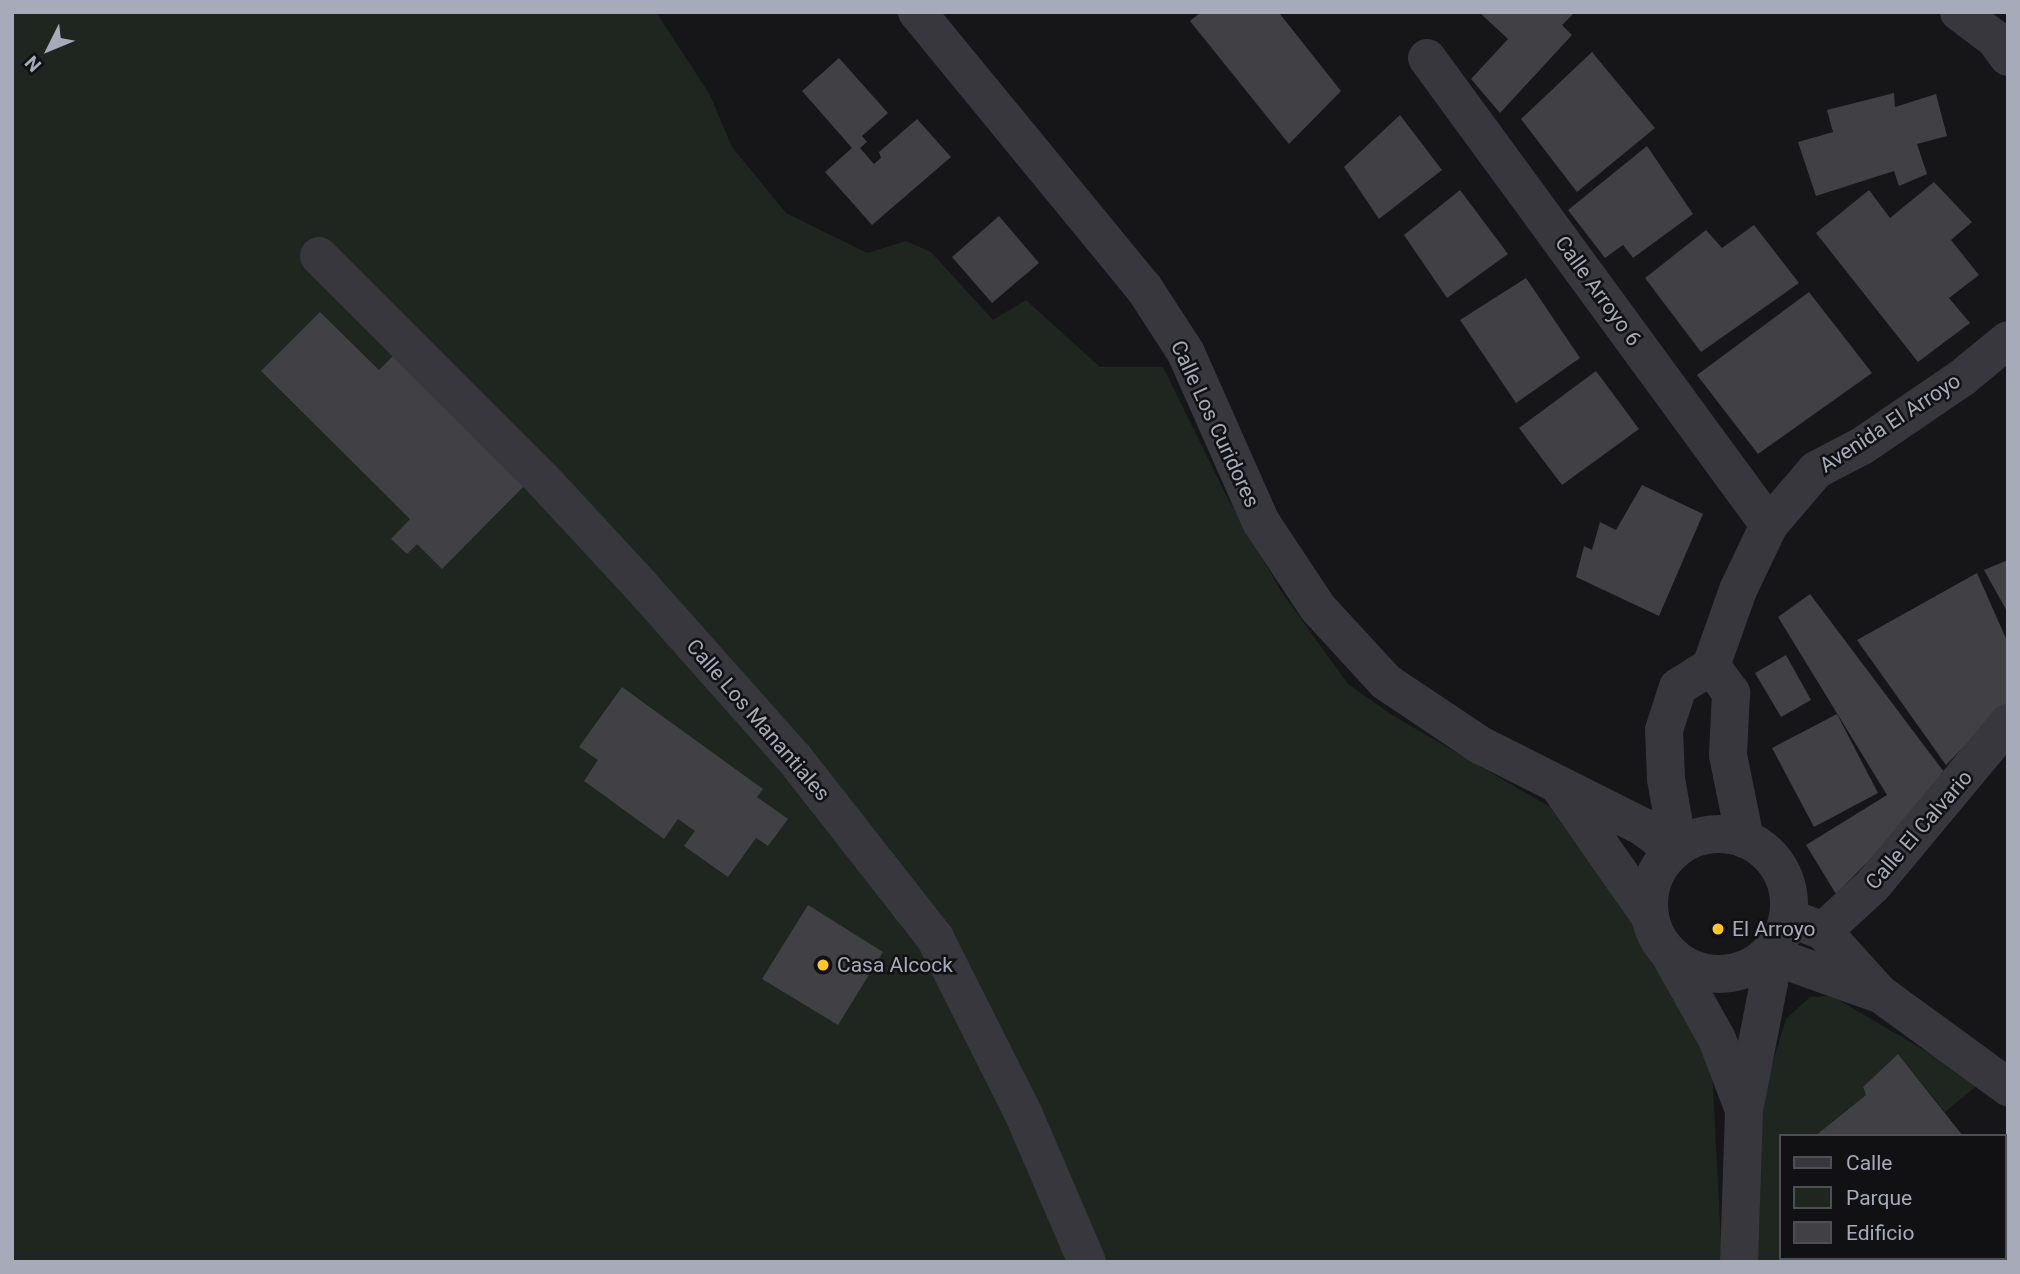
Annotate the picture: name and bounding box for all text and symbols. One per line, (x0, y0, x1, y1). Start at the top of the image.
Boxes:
north arrow (14, 14, 84, 84)
text: N (20, 51, 46, 76)
street label: Calle Arroyo 6 (1550, 231, 1646, 351)
street label: Calle Los Curidores (1165, 337, 1265, 511)
street label: Avenida El Arroyo (1815, 368, 1965, 478)
street label: Calle Los Manantiales (681, 634, 835, 806)
street label: Calle El Calvario (1860, 765, 1978, 895)
place label: El Arroyo (1732, 916, 1816, 942)
marker: El Arroyo (1710, 921, 1726, 937)
place label: Casa Alcock (837, 952, 953, 978)
marker: Casa Alcock (815, 957, 831, 973)
legend (1778, 1134, 2006, 1260)
text: Calle (1846, 1151, 1892, 1175)
text: Parque (1846, 1186, 1912, 1210)
text: Edificio (1846, 1221, 1914, 1245)

